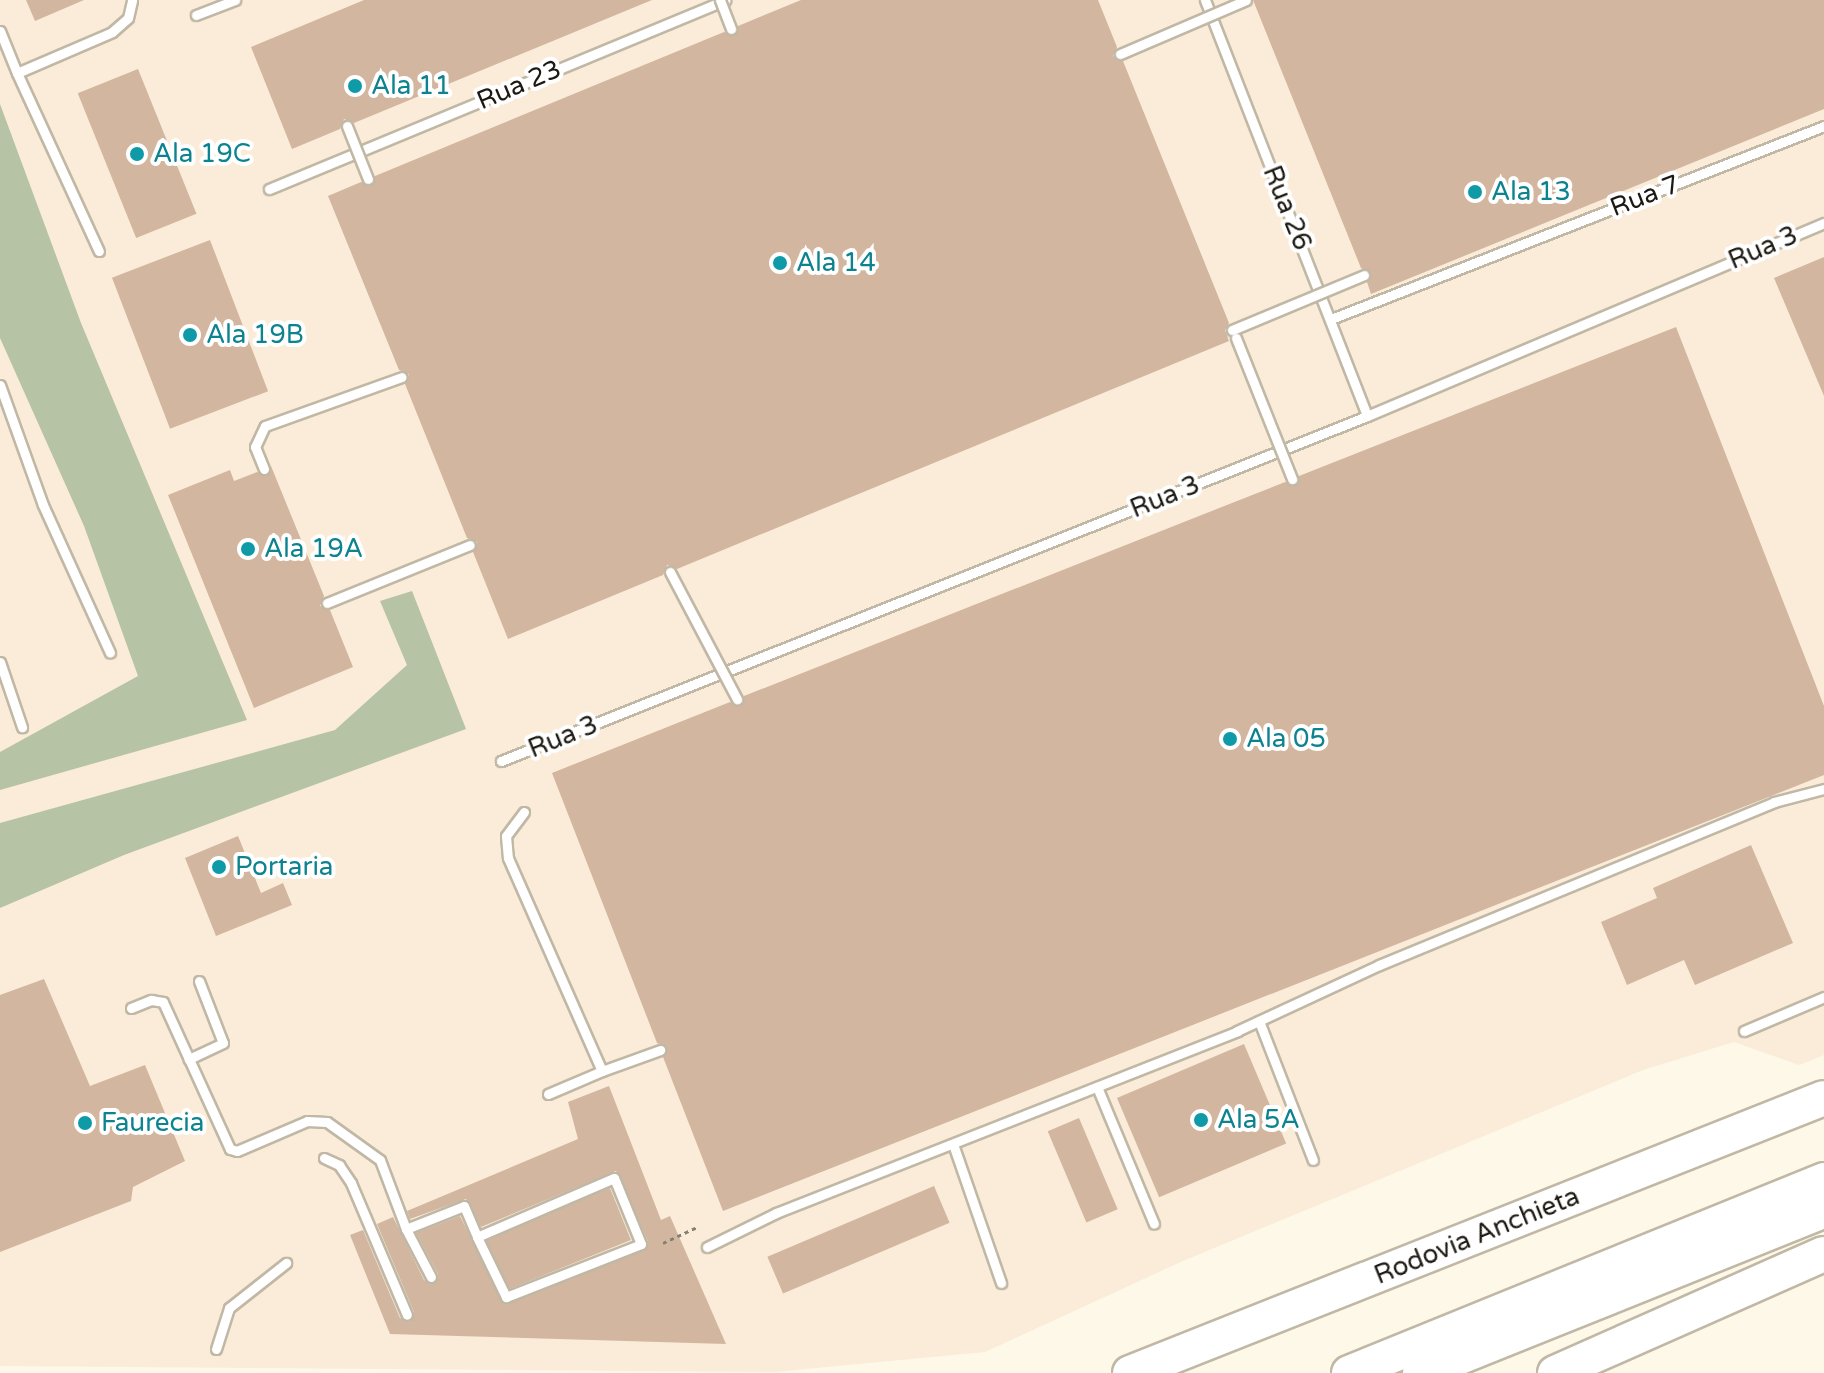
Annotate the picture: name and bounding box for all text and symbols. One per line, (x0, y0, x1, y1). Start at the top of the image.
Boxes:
street label: Rua 23 (472, 53, 566, 117)
place label: Ala 11 (371, 70, 451, 102)
marker: Ala 11 (346, 77, 364, 95)
place label: Ala 19C (153, 138, 251, 170)
marker: Ala 19C (128, 145, 146, 163)
street label: Rua 26 (1256, 161, 1318, 255)
street label: Rua 7 (1606, 169, 1684, 223)
place label: Ala 13 (1491, 176, 1571, 208)
marker: Ala 13 (1466, 183, 1484, 201)
street label: Rua 3 (1724, 220, 1802, 276)
place label: Ala 14 (796, 247, 876, 279)
marker: Ala 14 (771, 254, 789, 272)
place label: Ala 19B (206, 319, 304, 351)
marker: Ala 19B (181, 326, 199, 344)
street label: Rua 3 (1126, 469, 1204, 525)
place label: Ala 19A (264, 533, 363, 565)
marker: Ala 19A (239, 540, 257, 558)
street label: Rua 3 (524, 709, 602, 765)
place label: Ala 05 (1246, 723, 1326, 755)
marker: Ala 05 (1221, 730, 1239, 748)
place label: Portaria (235, 851, 333, 883)
marker: Portaria (210, 858, 228, 876)
place label: Ala 5A (1217, 1104, 1300, 1136)
place label: Faurecia (101, 1107, 204, 1139)
marker: Ala 5A (1192, 1111, 1210, 1129)
marker: Faurecia (76, 1114, 94, 1132)
street label: Rodovia Anchieta (1370, 1181, 1584, 1291)

